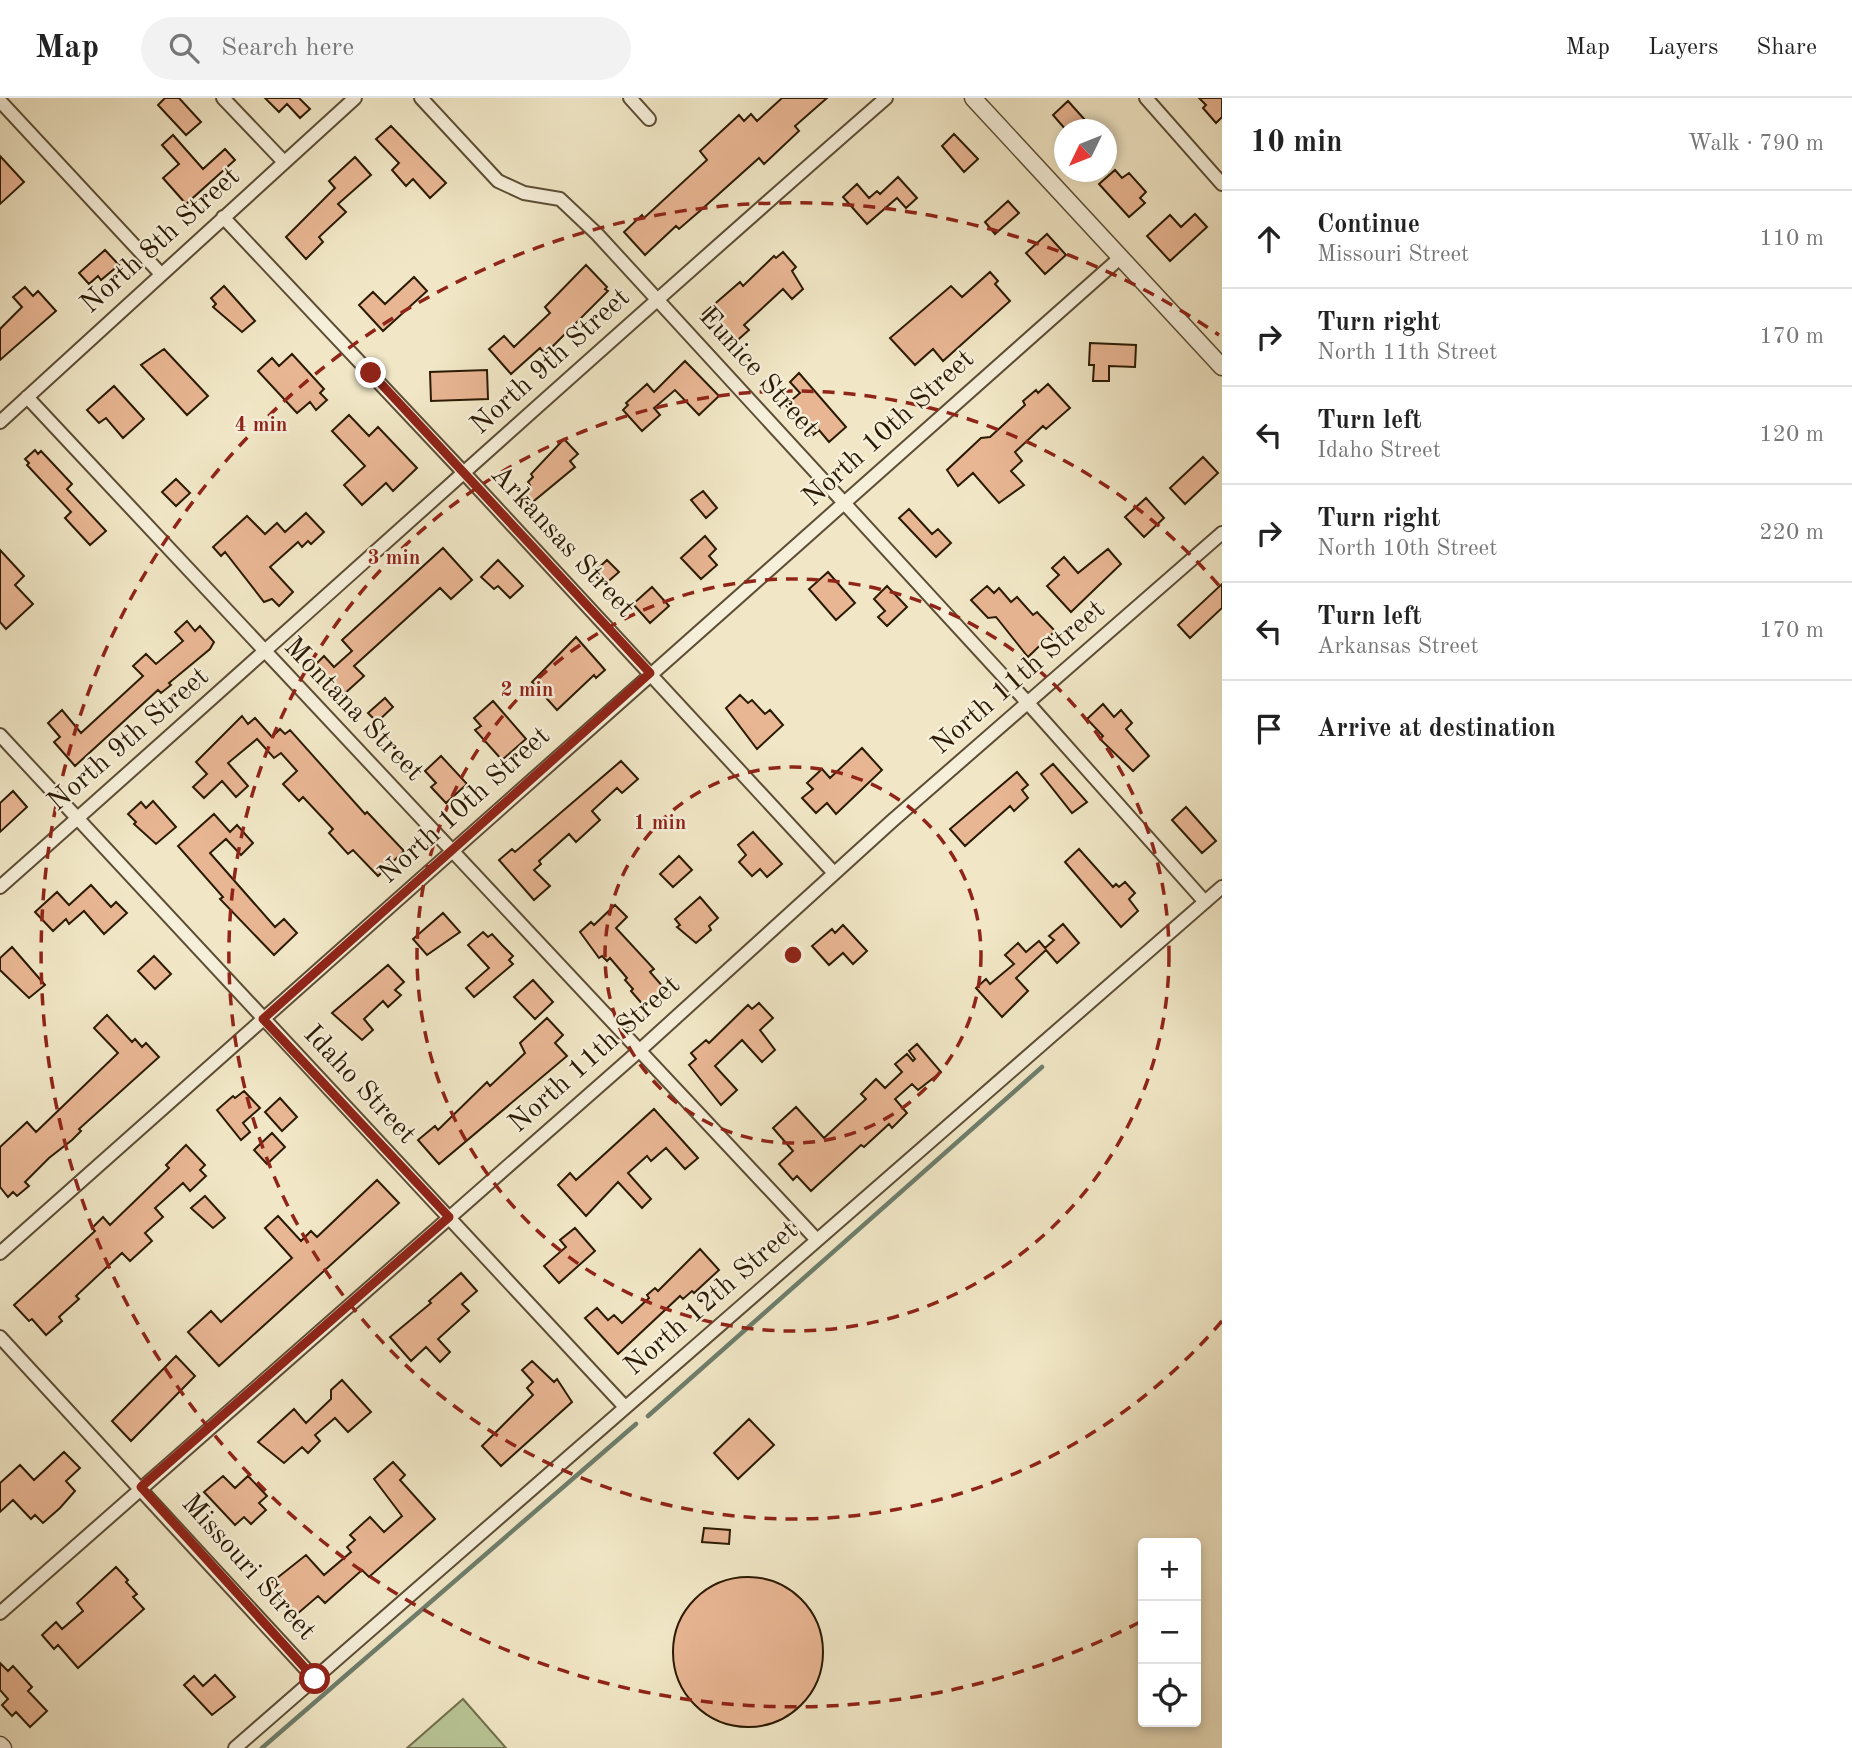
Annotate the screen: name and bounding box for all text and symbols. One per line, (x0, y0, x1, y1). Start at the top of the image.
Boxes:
search box (141, 17, 631, 80)
icon: search (165, 29, 203, 67)
text: Map (35, 32, 99, 65)
text: Search here (221, 35, 354, 61)
text: Map (1566, 36, 1610, 60)
text: Layers (1648, 36, 1718, 60)
text: Share (1756, 36, 1817, 60)
north arrow (1054, 119, 1117, 182)
text: 10 min (1250, 128, 1343, 158)
text: Walk · 790 m (1688, 132, 1824, 155)
street label: North 8th Street (76, 163, 246, 319)
text: Continue (1317, 212, 1420, 238)
icon: ahead (1250, 220, 1288, 258)
text: 110 m (1759, 227, 1824, 250)
text: Missouri Street (1317, 243, 1469, 266)
street label: North 9th Street (466, 284, 636, 440)
street label: Eunice Street (693, 303, 823, 443)
text: Turn right (1317, 310, 1440, 336)
icon: right (1250, 318, 1288, 356)
text: 170 m (1759, 325, 1824, 348)
text: North 11th Street (1317, 341, 1497, 364)
street label: North 10th Street (798, 345, 980, 513)
route end (355, 357, 386, 388)
text: Turn left (1317, 408, 1422, 434)
text: 4 min (235, 415, 287, 436)
icon: left (1250, 416, 1288, 454)
text: 120 m (1759, 423, 1824, 446)
text: Idaho Street (1317, 439, 1441, 462)
street label: Arkansas Street (485, 461, 639, 623)
text: Turn right (1317, 506, 1440, 532)
icon: right (1250, 514, 1288, 552)
text: 220 m (1759, 521, 1824, 544)
text: North 10th Street (1317, 537, 1497, 560)
text: 3 min (368, 548, 420, 569)
street label: North 11th Street (927, 595, 1111, 761)
text: Turn left (1317, 604, 1422, 630)
icon: left (1250, 612, 1288, 650)
text: 170 m (1759, 619, 1824, 642)
street label: Montana Street (278, 633, 428, 787)
text: Arkansas Street (1317, 635, 1478, 658)
street label: North 9th Street (43, 663, 215, 817)
text: 2 min (501, 680, 553, 701)
icon: arrive (1250, 710, 1288, 748)
text: Arrive at destination (1317, 716, 1556, 742)
street label: North 10th Street (374, 722, 556, 890)
text: 1 min (634, 813, 686, 834)
centre of rings (781, 943, 805, 967)
street label: North 11th Street (504, 971, 686, 1139)
street label: Idaho Street (297, 1020, 421, 1150)
street label: North 12th Street (620, 1216, 804, 1382)
street label: Missouri Street (176, 1490, 320, 1646)
map controls (1138, 1538, 1201, 1727)
button: + (1138, 1538, 1201, 1601)
button: − (1138, 1601, 1201, 1664)
route start (299, 1663, 330, 1694)
button: locate (1138, 1664, 1201, 1727)

